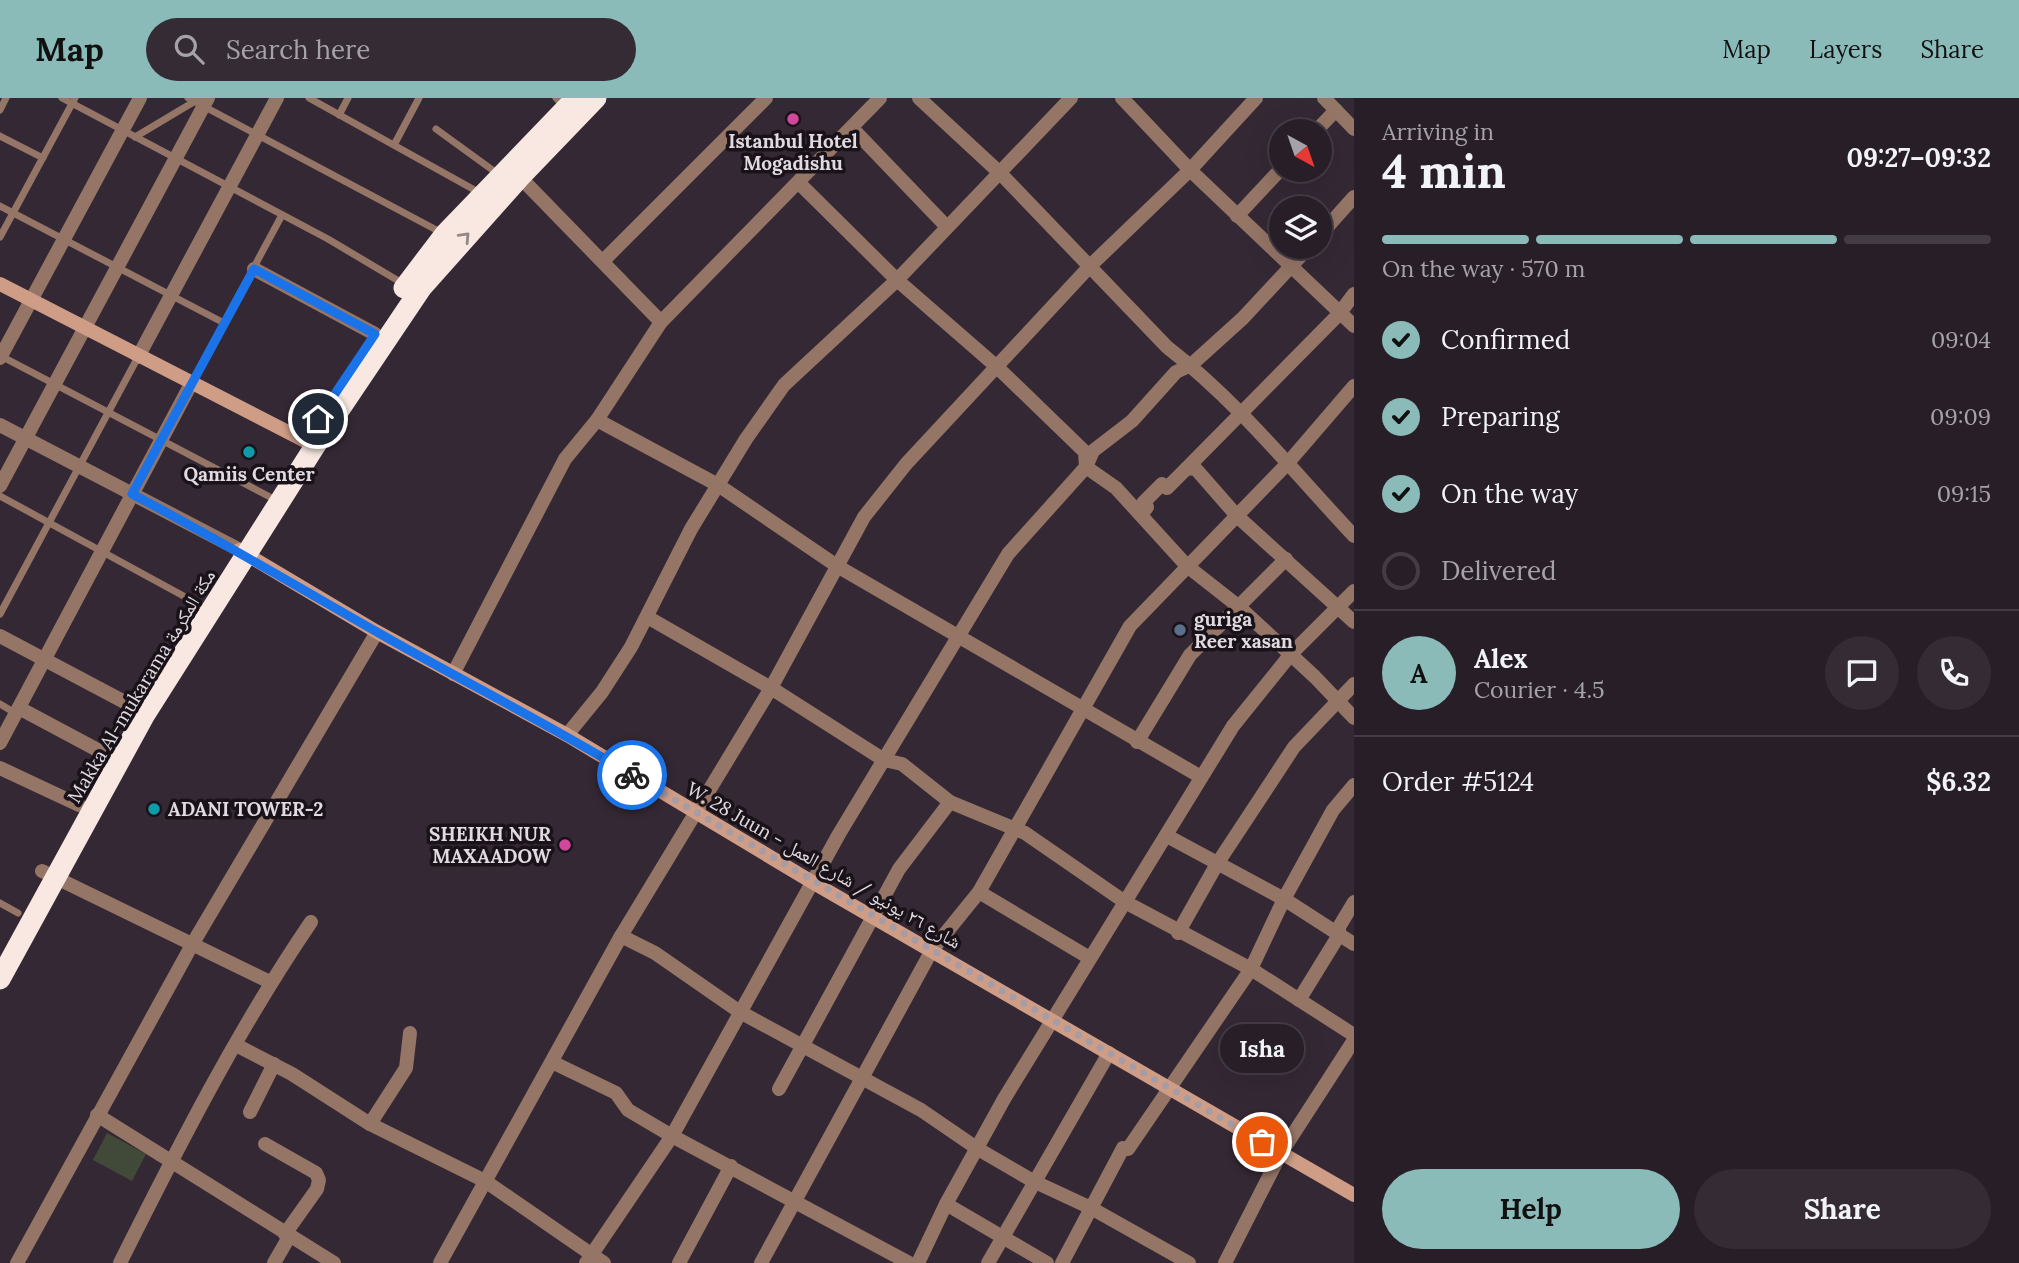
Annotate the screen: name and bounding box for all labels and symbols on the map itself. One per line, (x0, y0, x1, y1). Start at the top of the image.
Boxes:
marker: Istanbul Hotel Mogadishu (785, 111, 801, 127)
north arrow (1269, 119, 1332, 182)
place label: Istanbul Hotel Mogadishu (728, 129, 858, 175)
one-way arrow (456, 232, 469, 245)
pin (288, 389, 348, 449)
marker: Qamiis Center (241, 444, 257, 460)
place label: Qamiis Center (183, 462, 315, 486)
street label: Makka Al-mukarama مكة المكرمة (62, 565, 220, 807)
place label: guriga Reer xasan (1194, 607, 1293, 653)
marker: guriga Reer xasan (1172, 622, 1188, 638)
courier (597, 740, 667, 810)
street label: W. 28 Juun - شارع ٢٦ يونيو / شارع العمل (682, 776, 966, 955)
place label: ADANI TOWER-2 (168, 797, 323, 821)
marker: ADANI TOWER-2 (146, 801, 162, 817)
place label: SHEIKH NUR MAXAADOW (429, 822, 552, 868)
marker: SHEIKH NUR MAXAADOW (557, 837, 573, 853)
callout: Isha (1220, 1023, 1304, 1072)
pin (1232, 1112, 1292, 1172)

